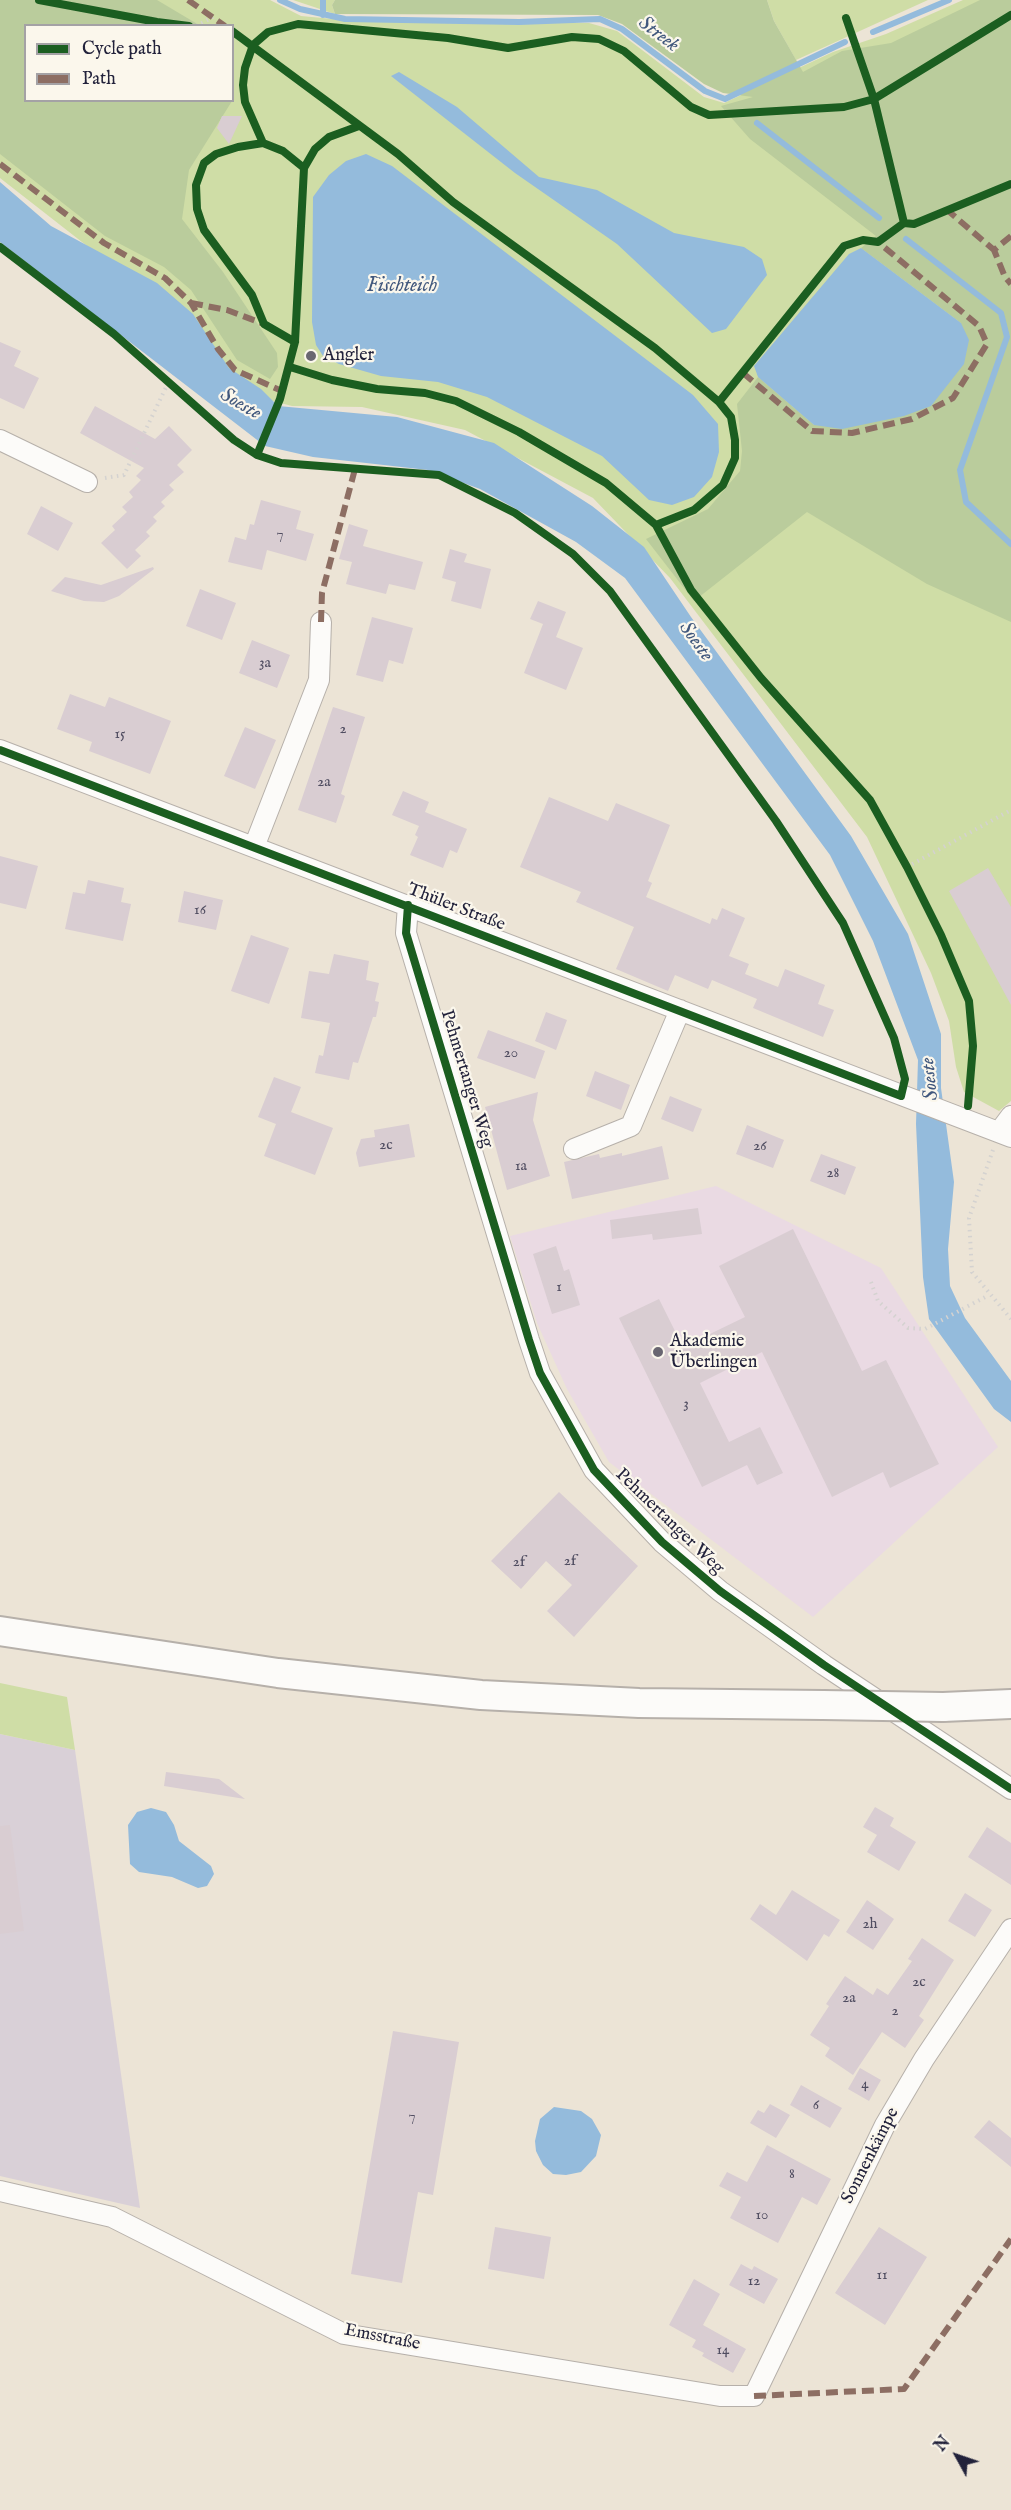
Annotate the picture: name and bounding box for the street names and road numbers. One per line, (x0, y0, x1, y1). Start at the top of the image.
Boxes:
street label: Thüler Straße (404, 879, 508, 937)
street label: Pehmertanger Weg (435, 1007, 497, 1151)
street label: Pehmertanger Weg (610, 1465, 728, 1579)
street label: Sonnenkämpe (837, 2104, 905, 2208)
street label: Emsstraße (342, 2320, 422, 2356)

